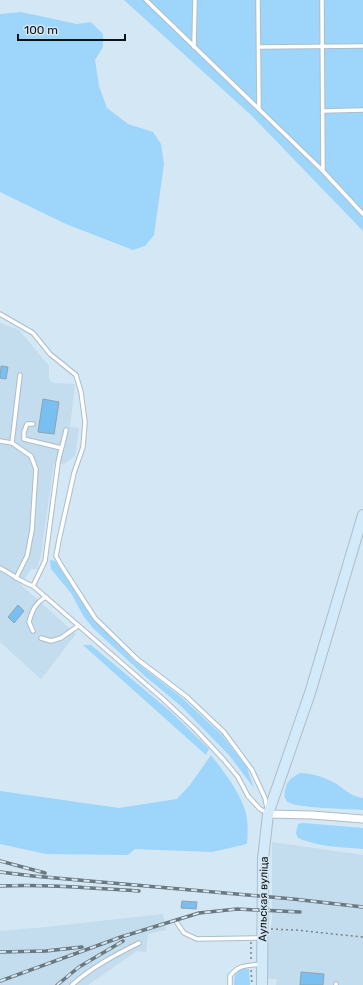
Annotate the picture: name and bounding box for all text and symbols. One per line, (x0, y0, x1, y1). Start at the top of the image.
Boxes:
scale bar (18, 16, 125, 42)
text: 100 m (24, 23, 58, 37)
street label: Аульская вуліца (256, 856, 271, 942)

